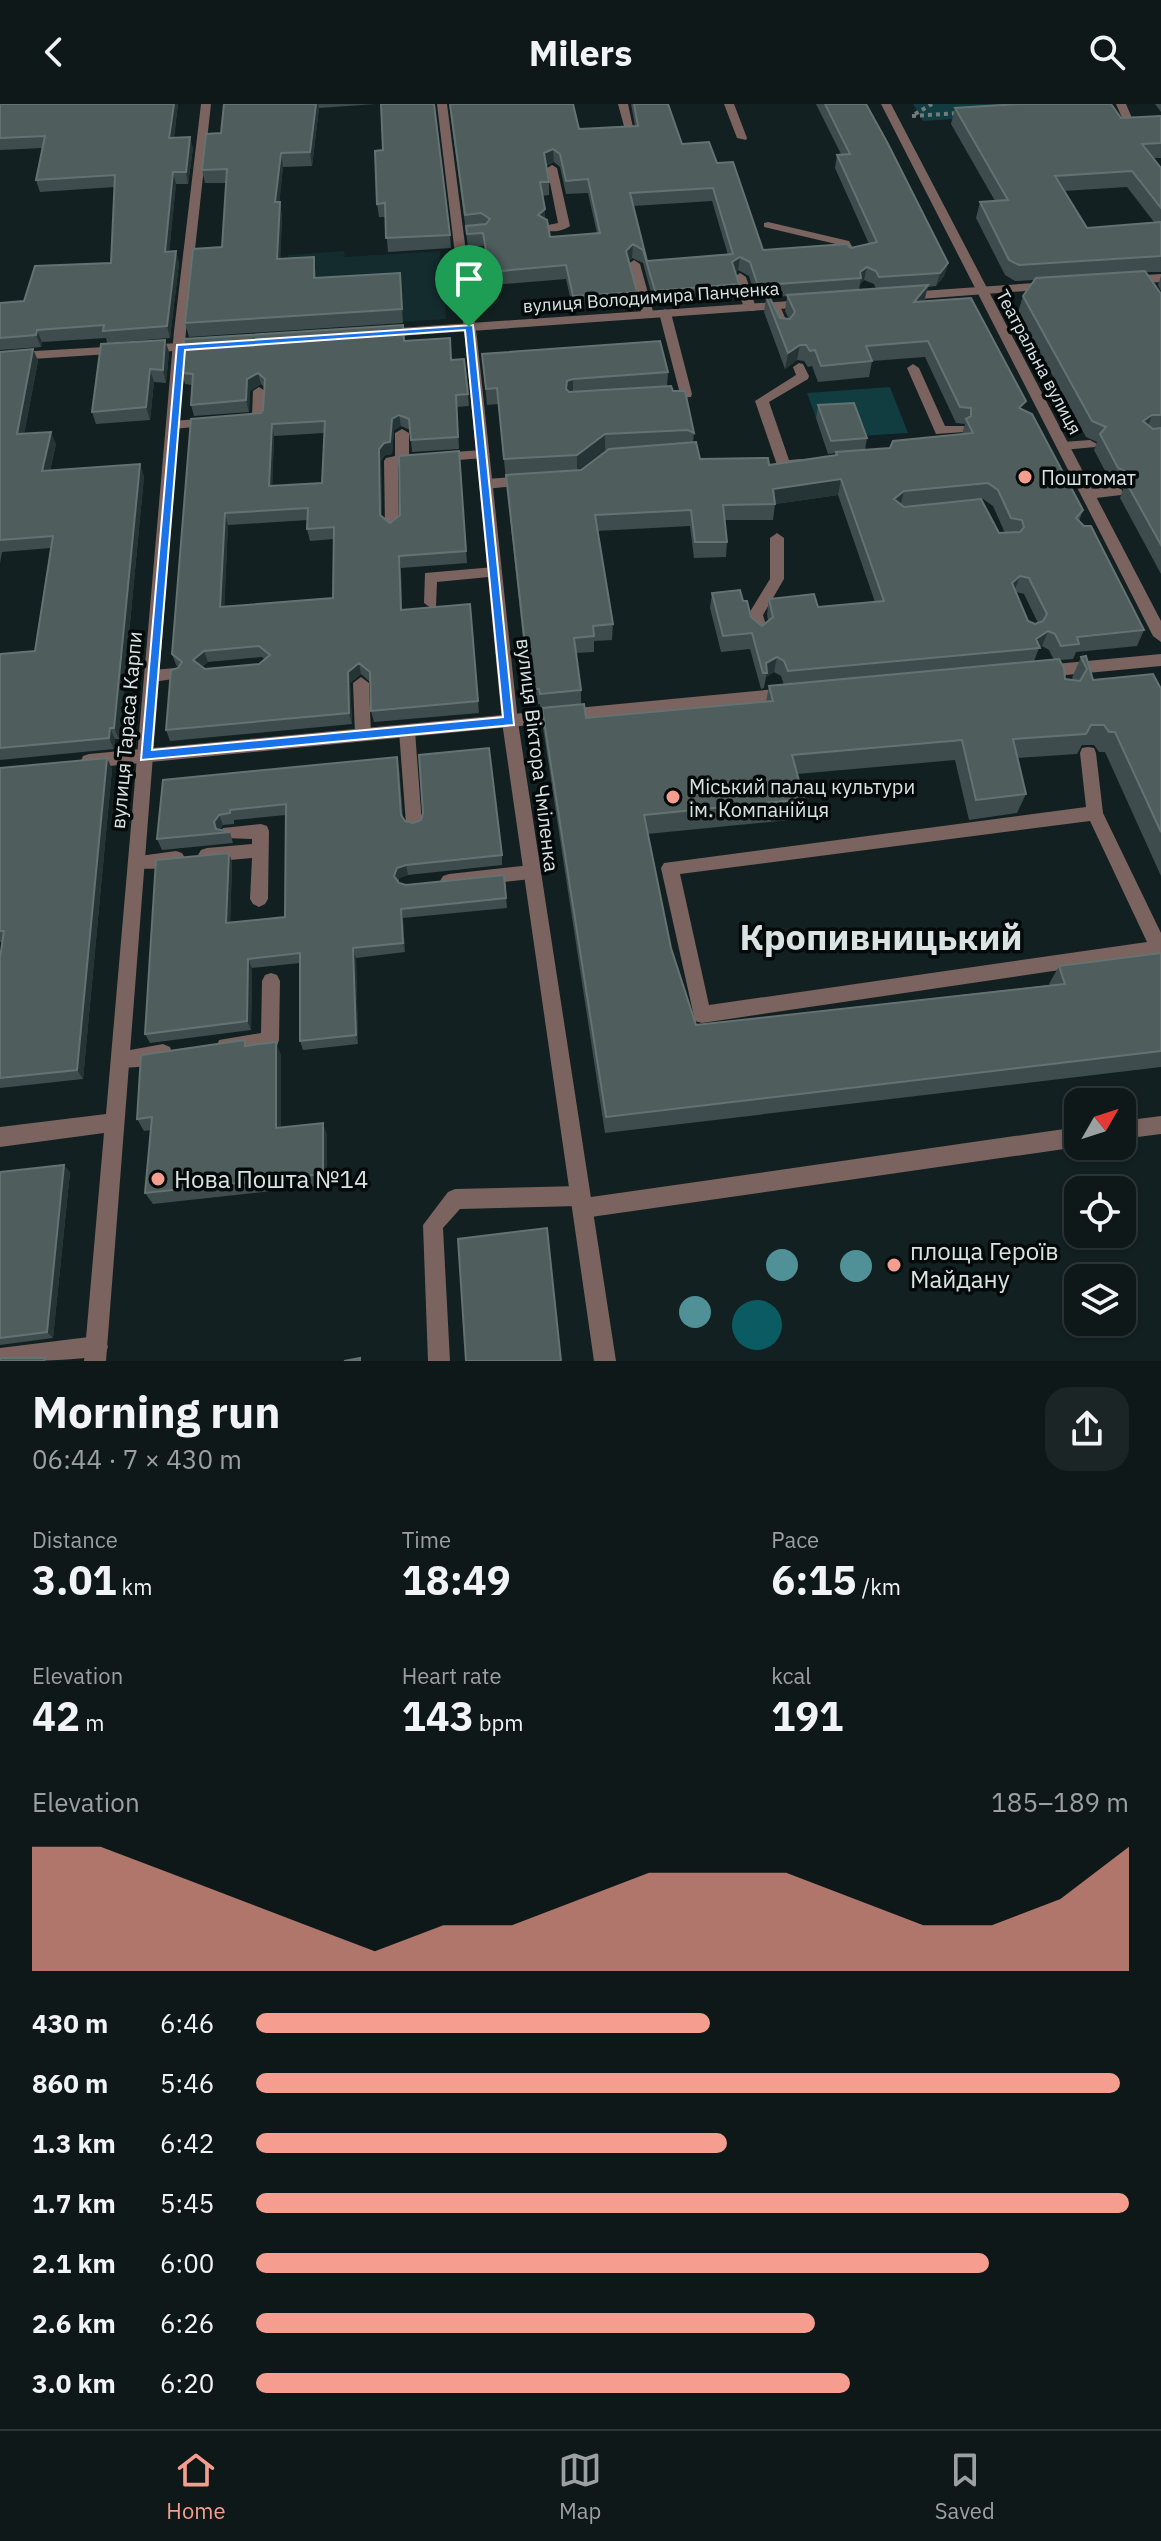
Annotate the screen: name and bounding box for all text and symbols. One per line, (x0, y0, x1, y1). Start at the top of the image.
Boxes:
text: Milers (529, 29, 632, 76)
icon: back (32, 30, 76, 74)
icon: search (1085, 30, 1129, 74)
pin (435, 245, 503, 327)
icon: arrive (447, 257, 491, 301)
street label: вулиця Володимира Панченка (522, 277, 780, 317)
street label: Театральна вулиця (991, 286, 1087, 438)
place label: Поштомат (1041, 464, 1137, 491)
marker: Поштомат (1016, 468, 1034, 486)
street label: вулиця Тараса Карпи (104, 630, 148, 830)
street label: вулиця Віктора Чміленка (510, 637, 566, 874)
place label: Міський палац культури ім. Компанійця (689, 773, 915, 823)
marker: Міський палац культури ім. Компанійця (664, 788, 682, 806)
district label: Кропивницький (739, 913, 1023, 960)
north arrow (1064, 1088, 1136, 1160)
map controls (1064, 1088, 1136, 1336)
place label: Нова Пошта №14 (174, 1163, 368, 1195)
marker: Нова Пошта №14 (149, 1170, 167, 1188)
button: locate (1064, 1176, 1136, 1248)
place label: площа Героїв Майдану (910, 1235, 1059, 1295)
marker: площа Героїв Майдану (885, 1256, 903, 1274)
button: layers (1064, 1264, 1136, 1336)
text: Morning run (32, 1383, 281, 1440)
button: share (1045, 1387, 1129, 1471)
text: 06:44 · 7 × 430 m (32, 1442, 242, 1476)
text: Distance (32, 1525, 118, 1554)
text: Time (402, 1525, 451, 1554)
text: Pace (771, 1525, 819, 1554)
text: 3.01 (32, 1554, 116, 1606)
text: 18:49 (402, 1554, 511, 1606)
text: 6:15 (771, 1554, 857, 1606)
text: km (116, 1572, 152, 1601)
text: /km (857, 1572, 901, 1601)
text: Elevation (32, 1661, 123, 1690)
text: Heart rate (402, 1661, 502, 1690)
text: kcal (771, 1661, 811, 1690)
text: 42 (32, 1690, 80, 1742)
text: 143 (402, 1690, 474, 1742)
text: 191 (771, 1690, 843, 1742)
text: m (80, 1708, 104, 1737)
text: bpm (474, 1708, 524, 1737)
text: Elevation (32, 1785, 140, 1819)
text: 185–189 m (991, 1785, 1129, 1819)
text: 430 m (32, 2006, 108, 2040)
text: 6:46 (160, 2006, 214, 2040)
text: 860 m (32, 2066, 108, 2100)
text: 5:46 (160, 2066, 214, 2100)
text: 1.3 km (32, 2126, 116, 2160)
text: 6:42 (160, 2126, 214, 2160)
text: 1.7 km (32, 2186, 116, 2220)
text: 5:45 (160, 2186, 214, 2220)
text: 2.1 km (32, 2246, 116, 2280)
text: 6:00 (160, 2246, 214, 2280)
text: 2.6 km (32, 2306, 116, 2340)
text: 6:26 (160, 2306, 214, 2340)
text: 3.0 km (32, 2366, 116, 2400)
text: 6:20 (160, 2366, 214, 2400)
tab: Home (166, 2448, 226, 2525)
tab: Map (558, 2448, 602, 2525)
tab: Saved (935, 2448, 995, 2525)

